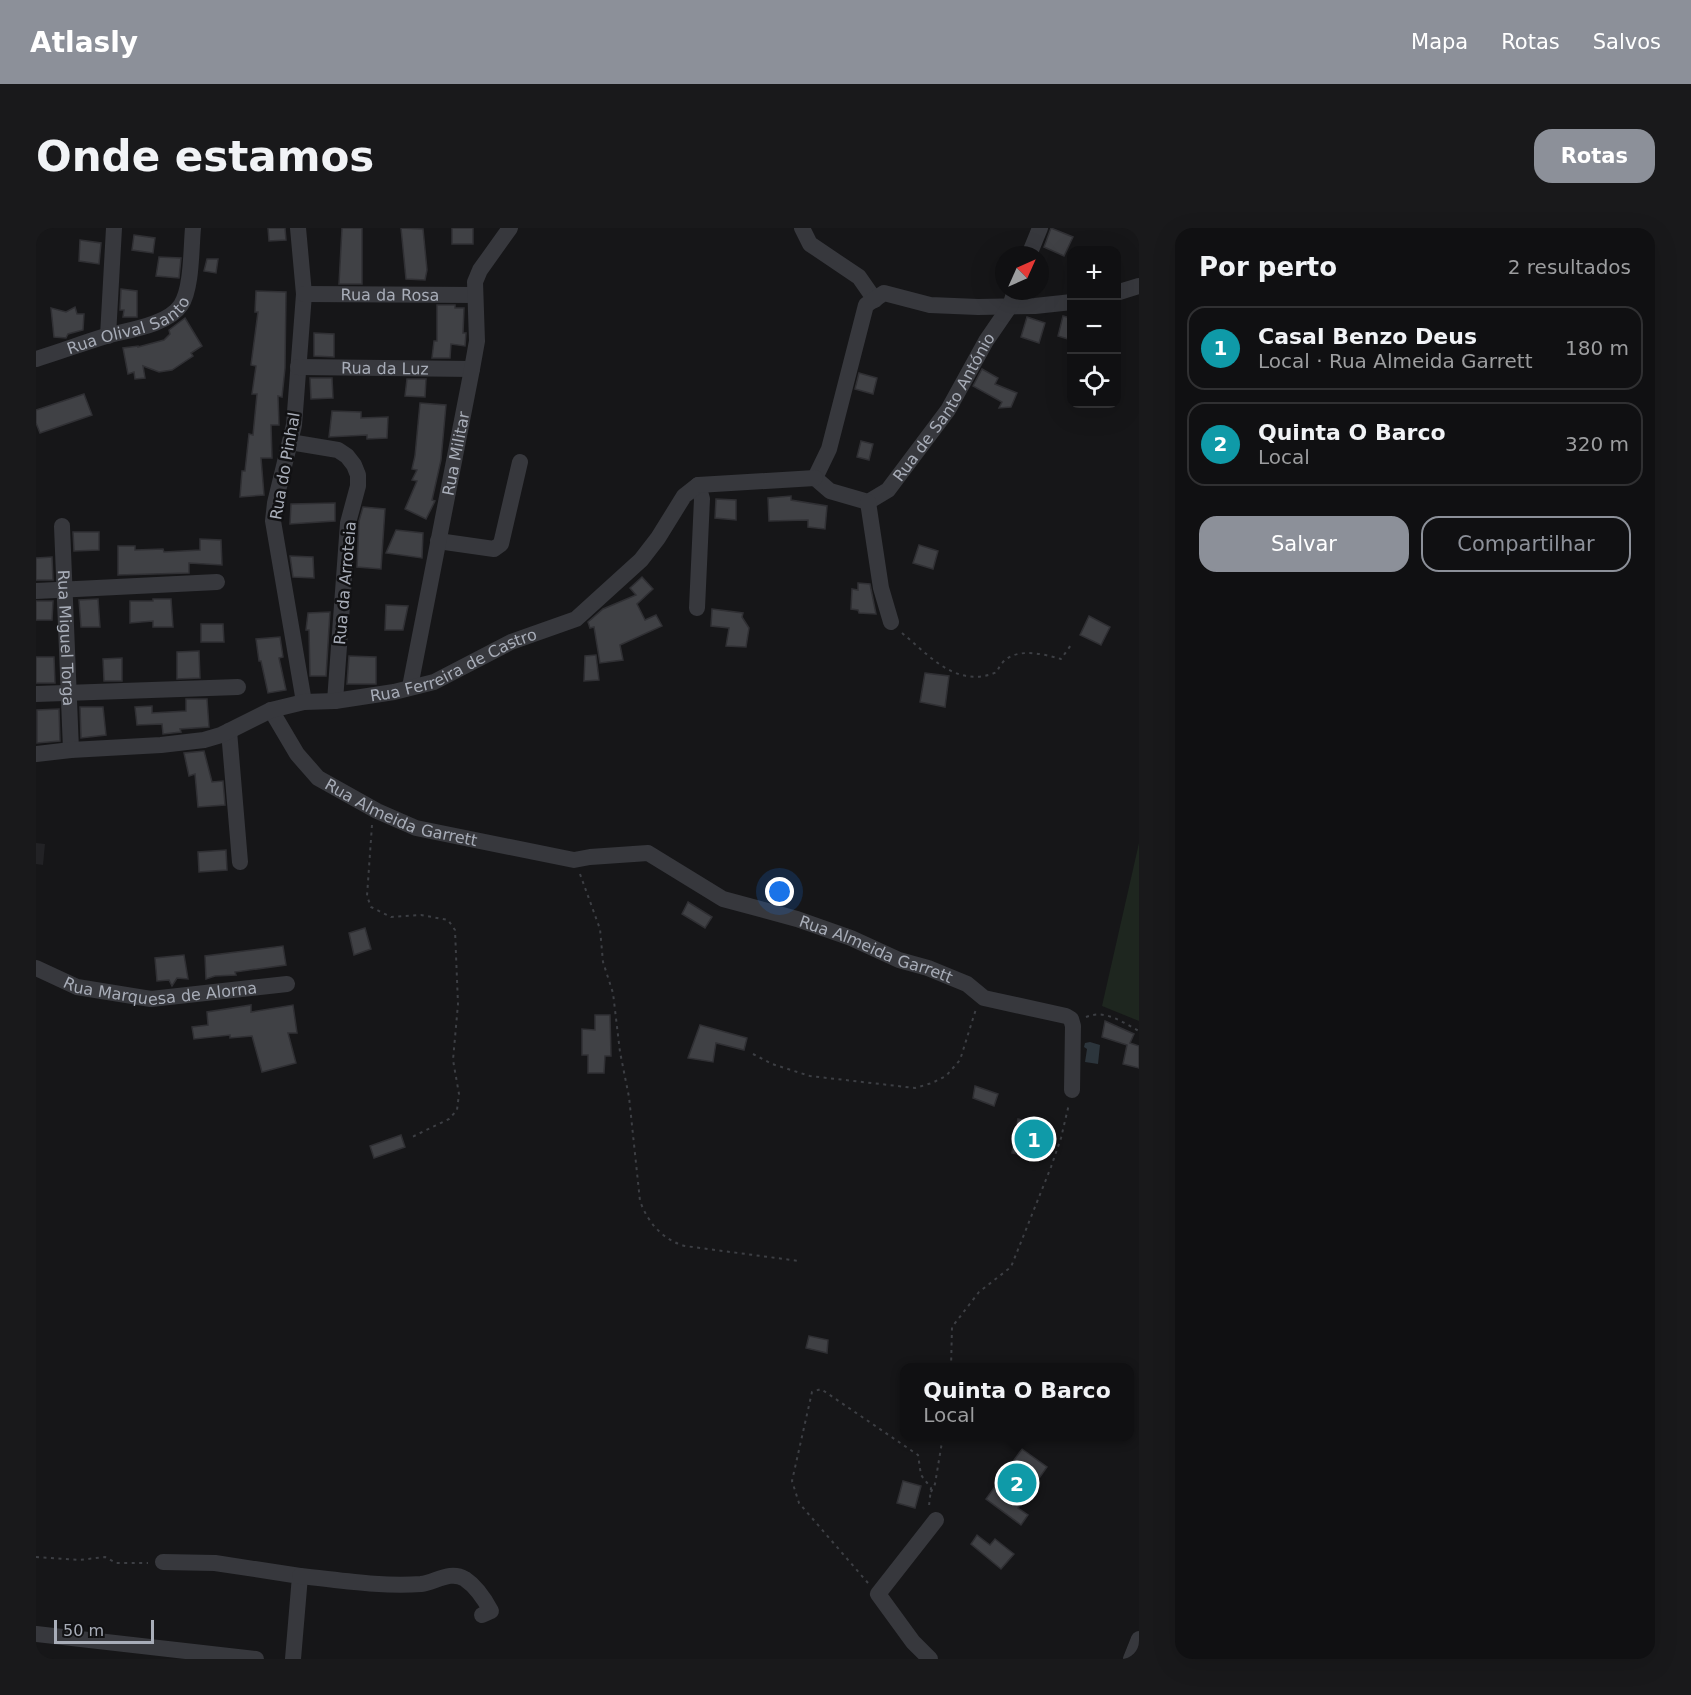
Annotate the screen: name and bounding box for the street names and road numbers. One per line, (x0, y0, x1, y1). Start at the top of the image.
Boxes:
street label: Rua da Rosa (341, 285, 439, 304)
street label: Rua Olival Santo (64, 293, 193, 358)
street label: Rua de Santo António (889, 329, 998, 485)
street label: Rua da Luz (341, 358, 429, 378)
street label: Rua Militar (438, 409, 473, 497)
street label: Rua do Pinhal (266, 411, 304, 521)
street label: Rua da Arroteia (330, 520, 360, 646)
street label: Rua Miguel Torga (54, 569, 79, 707)
street label: Rua Ferreira de Castro (369, 624, 539, 705)
street label: Rua Almeida Garrett (322, 774, 479, 850)
street label: Rua Almeida Garrett (797, 911, 956, 987)
street label: Rua Marquesa de Alorna (60, 973, 258, 1009)

